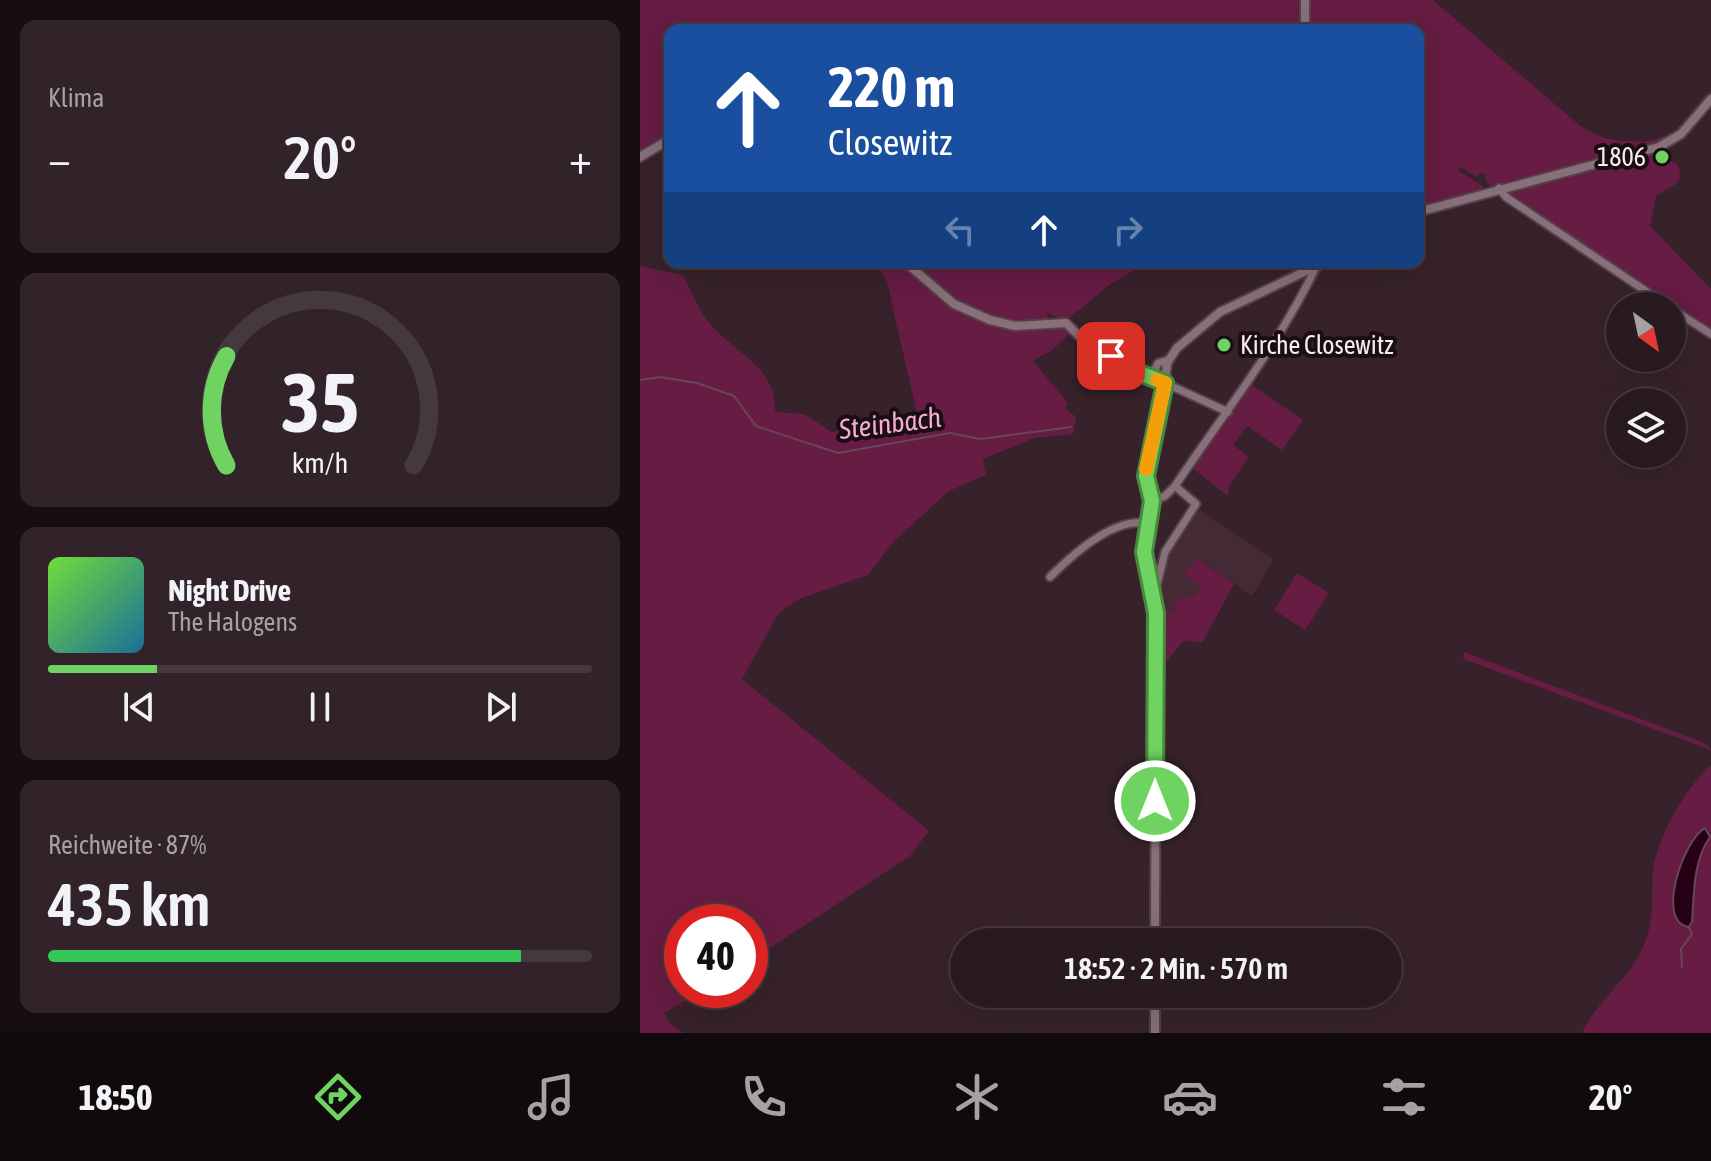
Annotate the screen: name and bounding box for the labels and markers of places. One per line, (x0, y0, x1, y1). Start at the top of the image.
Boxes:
place label: 1806 (1597, 142, 1646, 172)
marker: 1806 (1653, 148, 1671, 166)
pin (1077, 322, 1145, 390)
place label: Kirche Closewitz (1240, 330, 1394, 360)
marker: Kirche Closewitz (1215, 336, 1233, 354)

